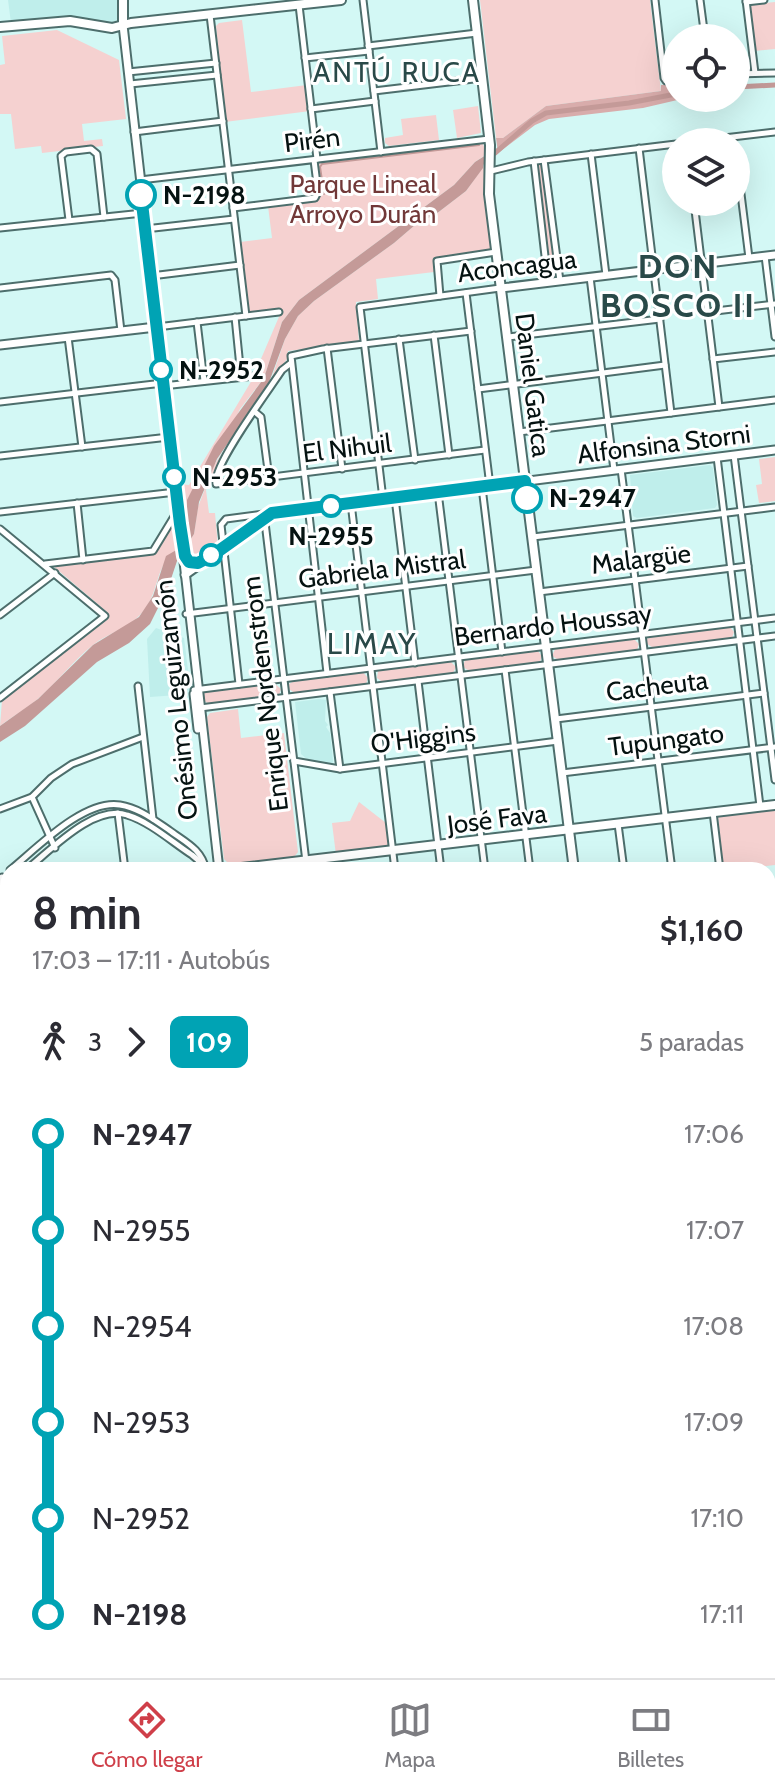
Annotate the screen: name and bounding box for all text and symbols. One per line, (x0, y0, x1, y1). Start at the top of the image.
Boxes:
map controls (662, 24, 750, 216)
button: locate (662, 24, 750, 112)
district label: ANTÚ RUCA (313, 55, 481, 89)
street label: Pirén (282, 121, 342, 159)
button: layers (662, 128, 750, 216)
park label: Parque Lineal Arroyo Durán (289, 168, 437, 230)
place label: N-2198 (163, 179, 246, 211)
marker: N-2198 (126, 180, 156, 210)
street label: Aconcagua (456, 243, 579, 289)
district label: DON BOSCO II (600, 245, 756, 326)
street label: Daniel Gatica (508, 311, 558, 459)
place label: N-2952 (179, 354, 264, 386)
marker: N-2952 (150, 359, 172, 381)
street label: Alfonsina Storni (576, 417, 752, 471)
street label: El Nihuil (301, 427, 393, 469)
place label: N-2953 (192, 461, 277, 493)
marker: N-2953 (163, 466, 185, 488)
place label: N-2947 (549, 482, 636, 514)
marker: N-2947 (512, 483, 542, 513)
marker: N-2955 (320, 495, 342, 517)
place label: N-2955 (288, 520, 374, 552)
street label: Malargüe (589, 537, 693, 581)
street label: Gabriela Mistral (296, 543, 468, 595)
unlabelled marker (200, 544, 222, 566)
street label: Enrique Nordenstrom (235, 575, 295, 813)
street label: Onésimo Leguizamón (147, 578, 205, 822)
street label: Bernardo Houssay (452, 597, 654, 653)
district label: LIMAY (327, 625, 417, 662)
street label: Cacheuta (604, 664, 710, 708)
street label: O'Higgins (369, 716, 477, 760)
street label: Tupungato (606, 717, 726, 763)
street label: José Fava (445, 797, 549, 841)
text: 8 min (32, 887, 142, 940)
text: $1,160 (660, 912, 744, 949)
text: 17:03 – 17:11 · Autobús (32, 944, 270, 976)
icon: walk (32, 1020, 76, 1064)
icon: forward (114, 1020, 158, 1064)
text: 109 (186, 1025, 232, 1059)
text: 3 (88, 1026, 102, 1058)
text: 5 paradas (639, 1026, 744, 1058)
text: N-2947 (92, 1116, 192, 1153)
text: 17:06 (684, 1118, 744, 1150)
text: N-2955 (92, 1212, 191, 1249)
text: 17:07 (686, 1214, 744, 1246)
text: N-2954 (92, 1308, 192, 1345)
text: 17:08 (683, 1310, 744, 1342)
text: N-2953 (92, 1404, 191, 1441)
text: 17:09 (684, 1406, 744, 1438)
text: N-2952 (92, 1500, 190, 1537)
text: 17:10 (690, 1502, 744, 1534)
text: N-2198 (92, 1596, 187, 1633)
text: 17:11 (700, 1598, 744, 1630)
tab: Cómo llegar (91, 1698, 203, 1773)
tab: Mapa (384, 1698, 435, 1773)
tab: Billetes (617, 1698, 684, 1773)

